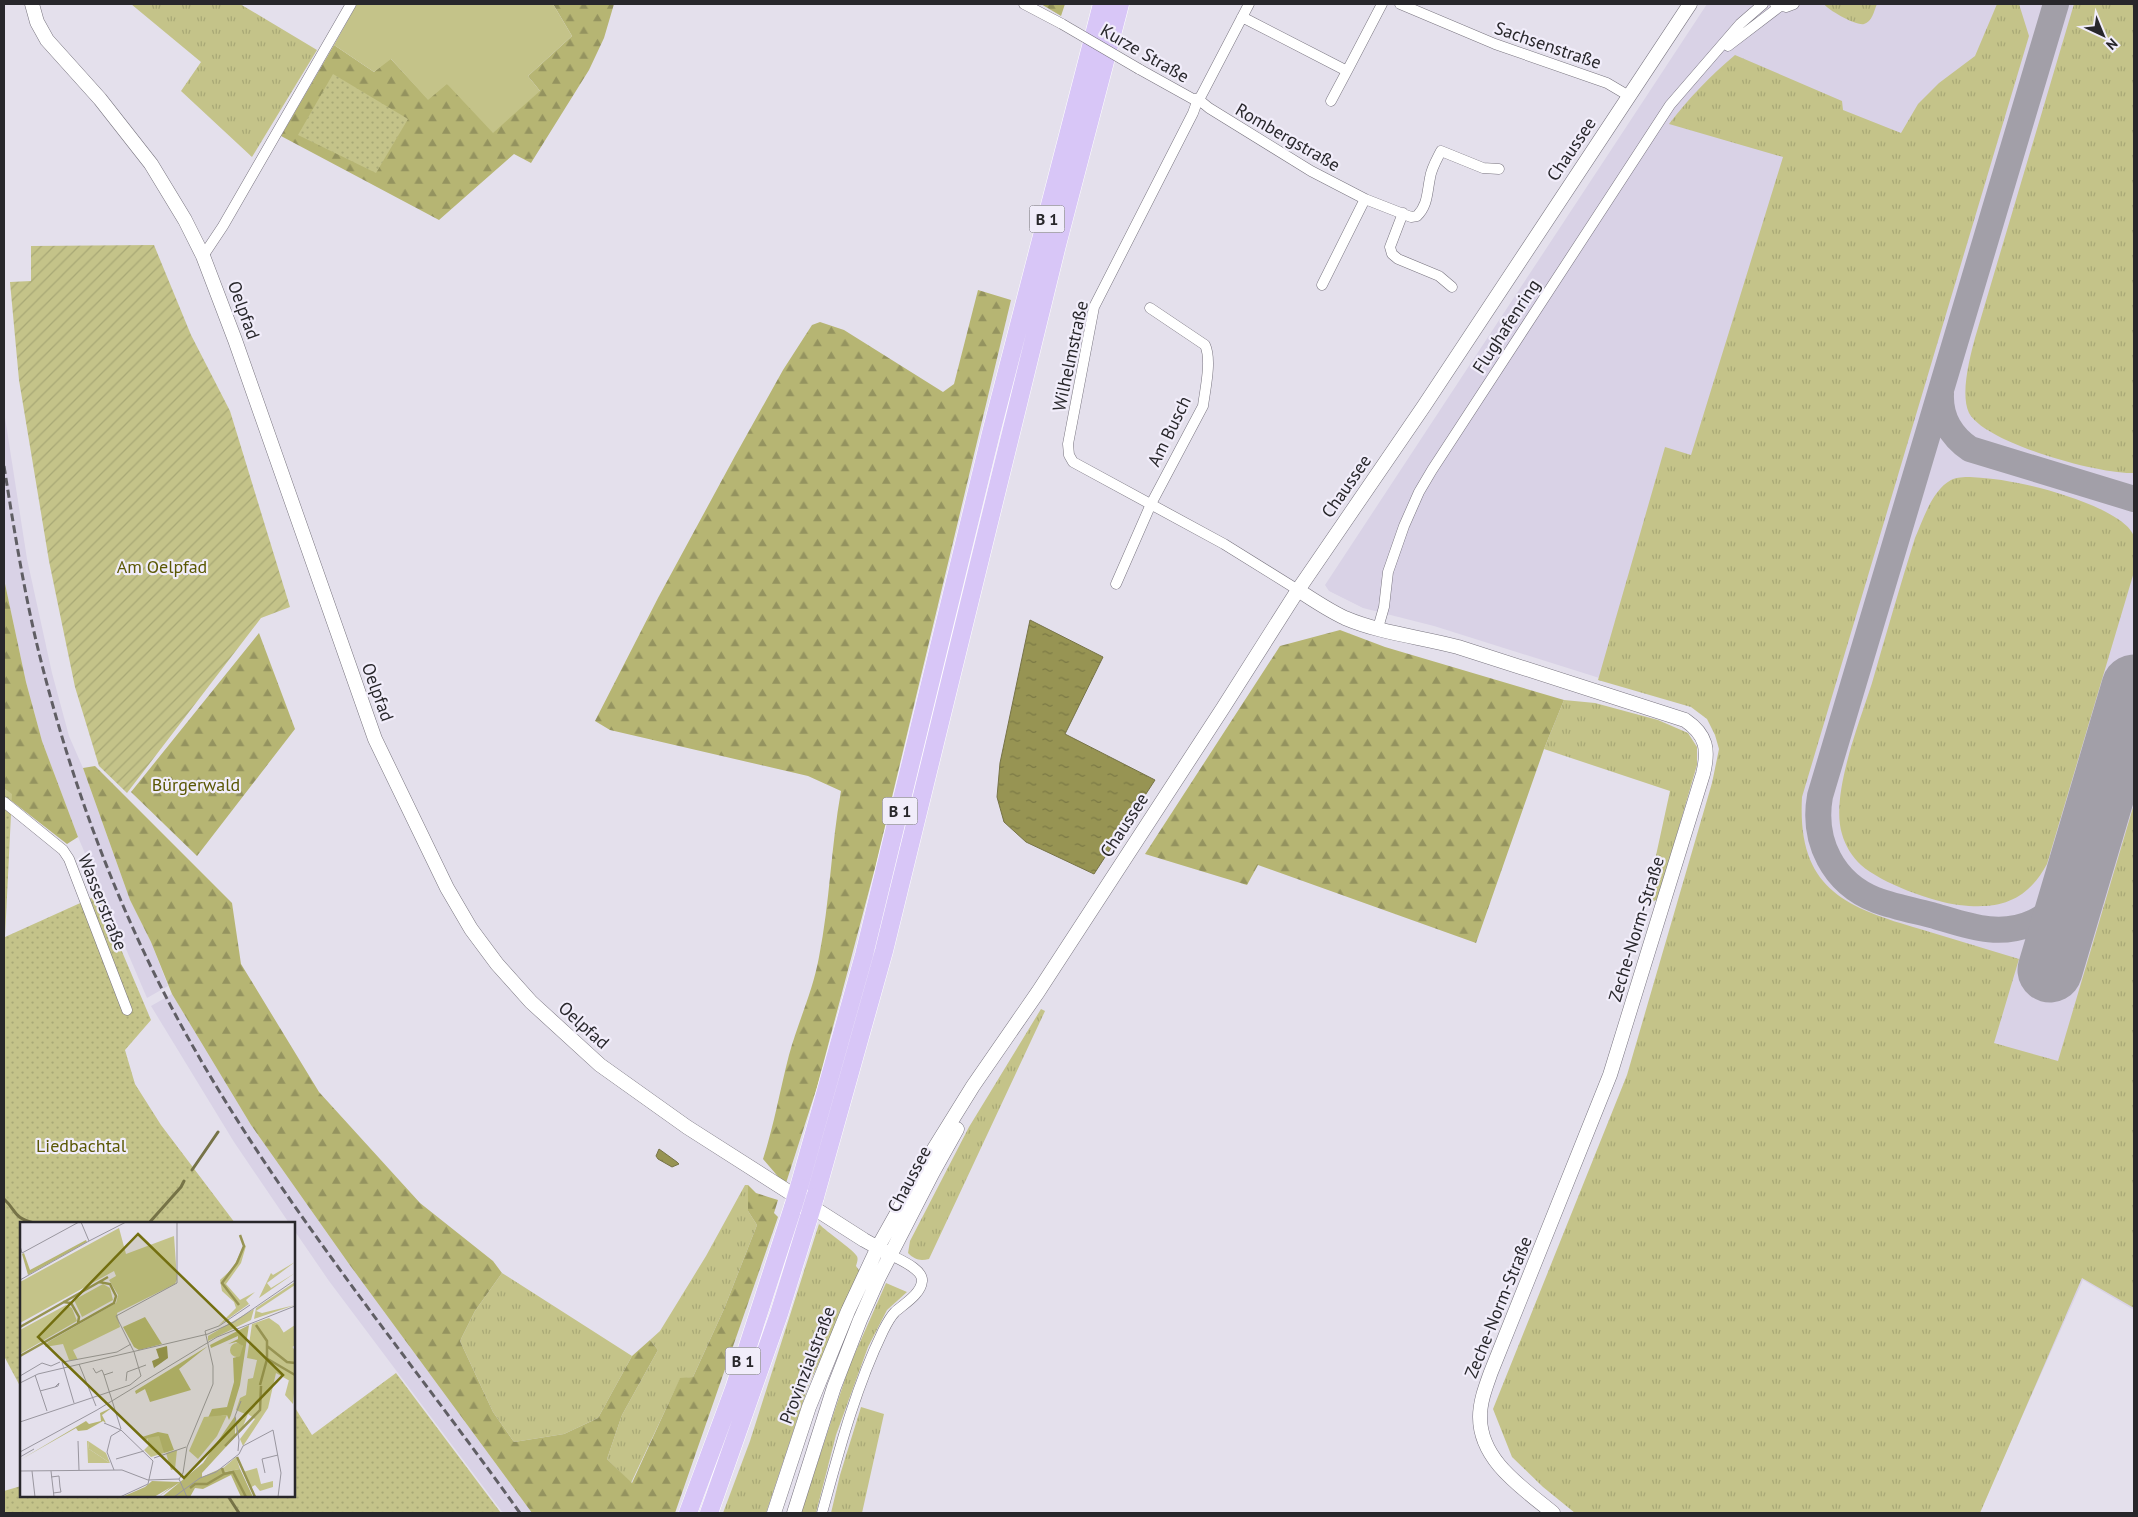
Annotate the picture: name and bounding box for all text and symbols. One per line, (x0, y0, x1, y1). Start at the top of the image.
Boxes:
north arrow (2078, 10, 2128, 60)
street label: Sachsenstraße (1492, 16, 1604, 74)
street label: Kurze Straße (1097, 18, 1193, 88)
text: N (2102, 35, 2122, 54)
street label: Rombergstraße (1231, 98, 1345, 176)
street label: Chaussee (1541, 113, 1601, 185)
road number: B 1 (1030, 205, 1064, 232)
street label: Flughafenring (1467, 275, 1545, 377)
street label: Oelpfad (223, 278, 265, 342)
street label: Wilhelmstraße (1047, 299, 1093, 413)
street label: Am Busch (1142, 392, 1196, 470)
street label: Chaussee (1316, 450, 1376, 522)
park label: Am Oelpfad (117, 555, 207, 578)
street label: Oelpfad (357, 660, 399, 724)
park label: Bürgerwald (152, 773, 240, 796)
street label: Chaussee (1095, 789, 1153, 861)
road number: B 1 (882, 798, 918, 824)
street label: Wasserstraße (73, 850, 133, 954)
street label: Zeche-Norm-Straße (1603, 853, 1669, 1005)
street label: Oelpfad (554, 996, 614, 1054)
park label: Liedbachtal (36, 1134, 127, 1157)
street label: Chaussee (882, 1142, 936, 1216)
inset map (20, 1222, 295, 1497)
street label: Zeche-Norm-Straße (1459, 1233, 1537, 1381)
street label: Provinzialstraße (774, 1303, 840, 1427)
road number: B 1 (726, 1348, 760, 1374)

